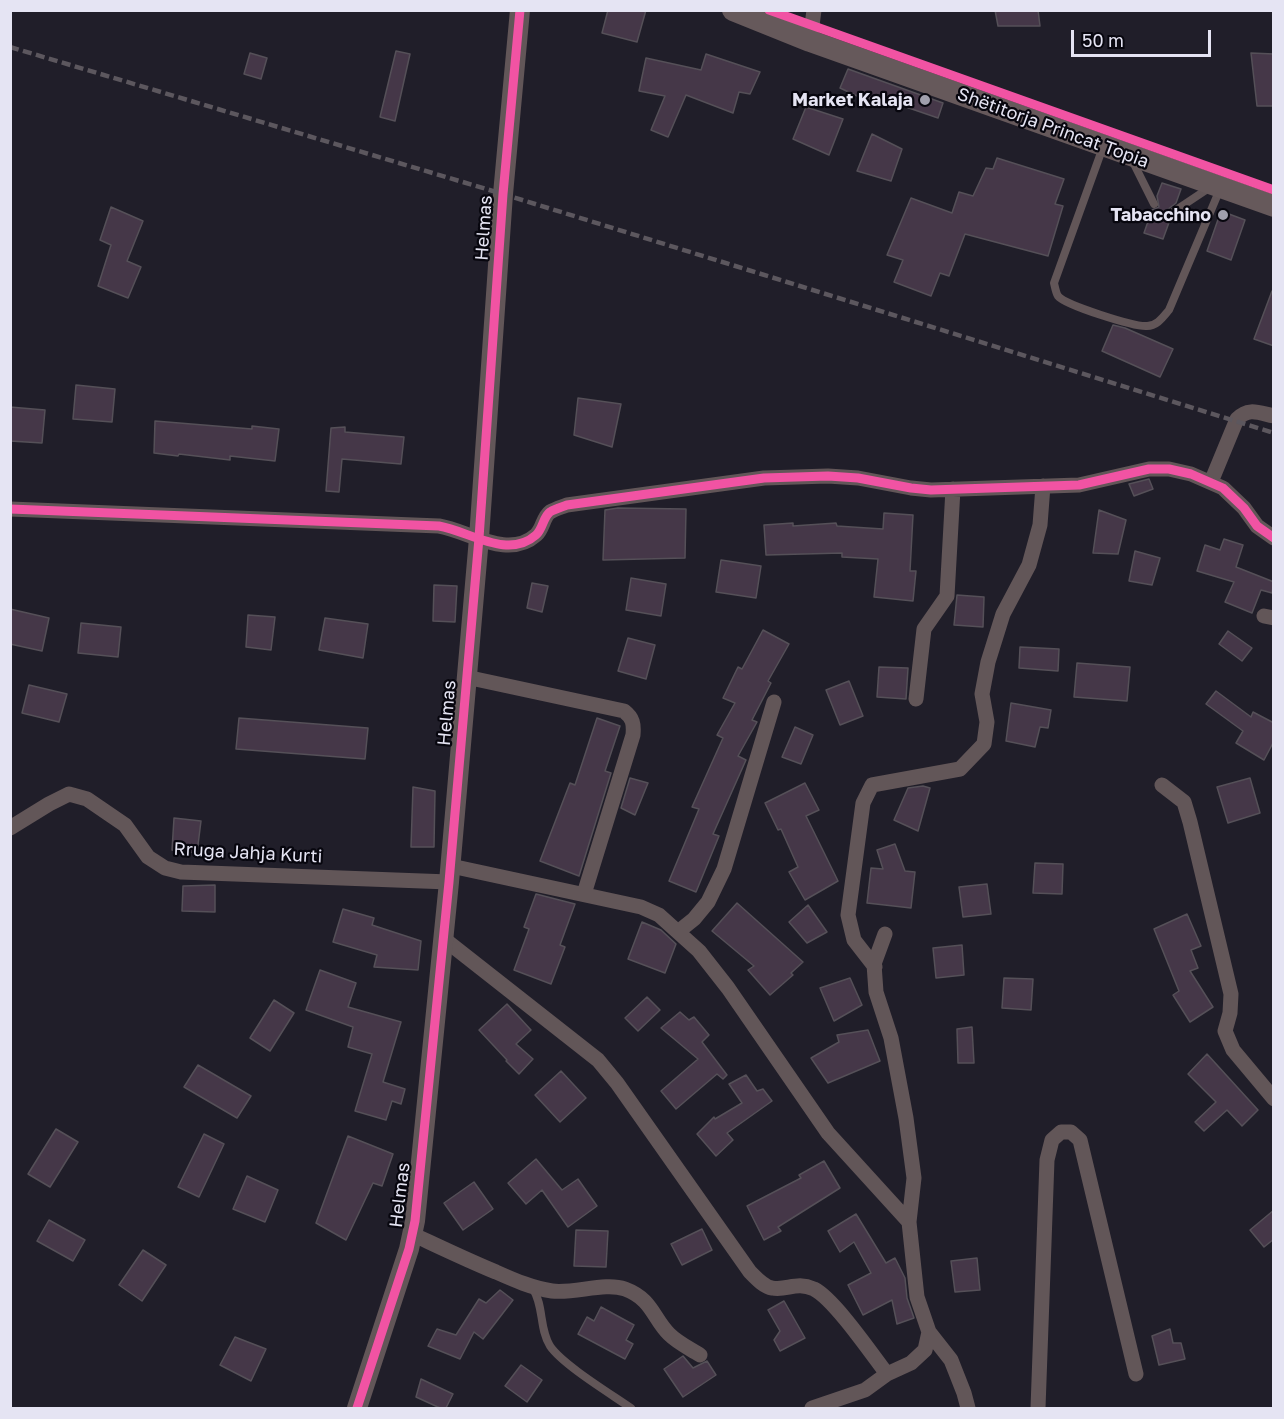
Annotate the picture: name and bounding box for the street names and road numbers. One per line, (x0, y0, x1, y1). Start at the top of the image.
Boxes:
street label: Shëtitorja Princat Topia (954, 83, 1152, 173)
street label: Helmas (471, 195, 497, 261)
street label: Helmas (433, 679, 461, 747)
street label: Rruga Jahja Kurti (173, 838, 323, 868)
street label: Helmas (385, 1161, 415, 1229)

